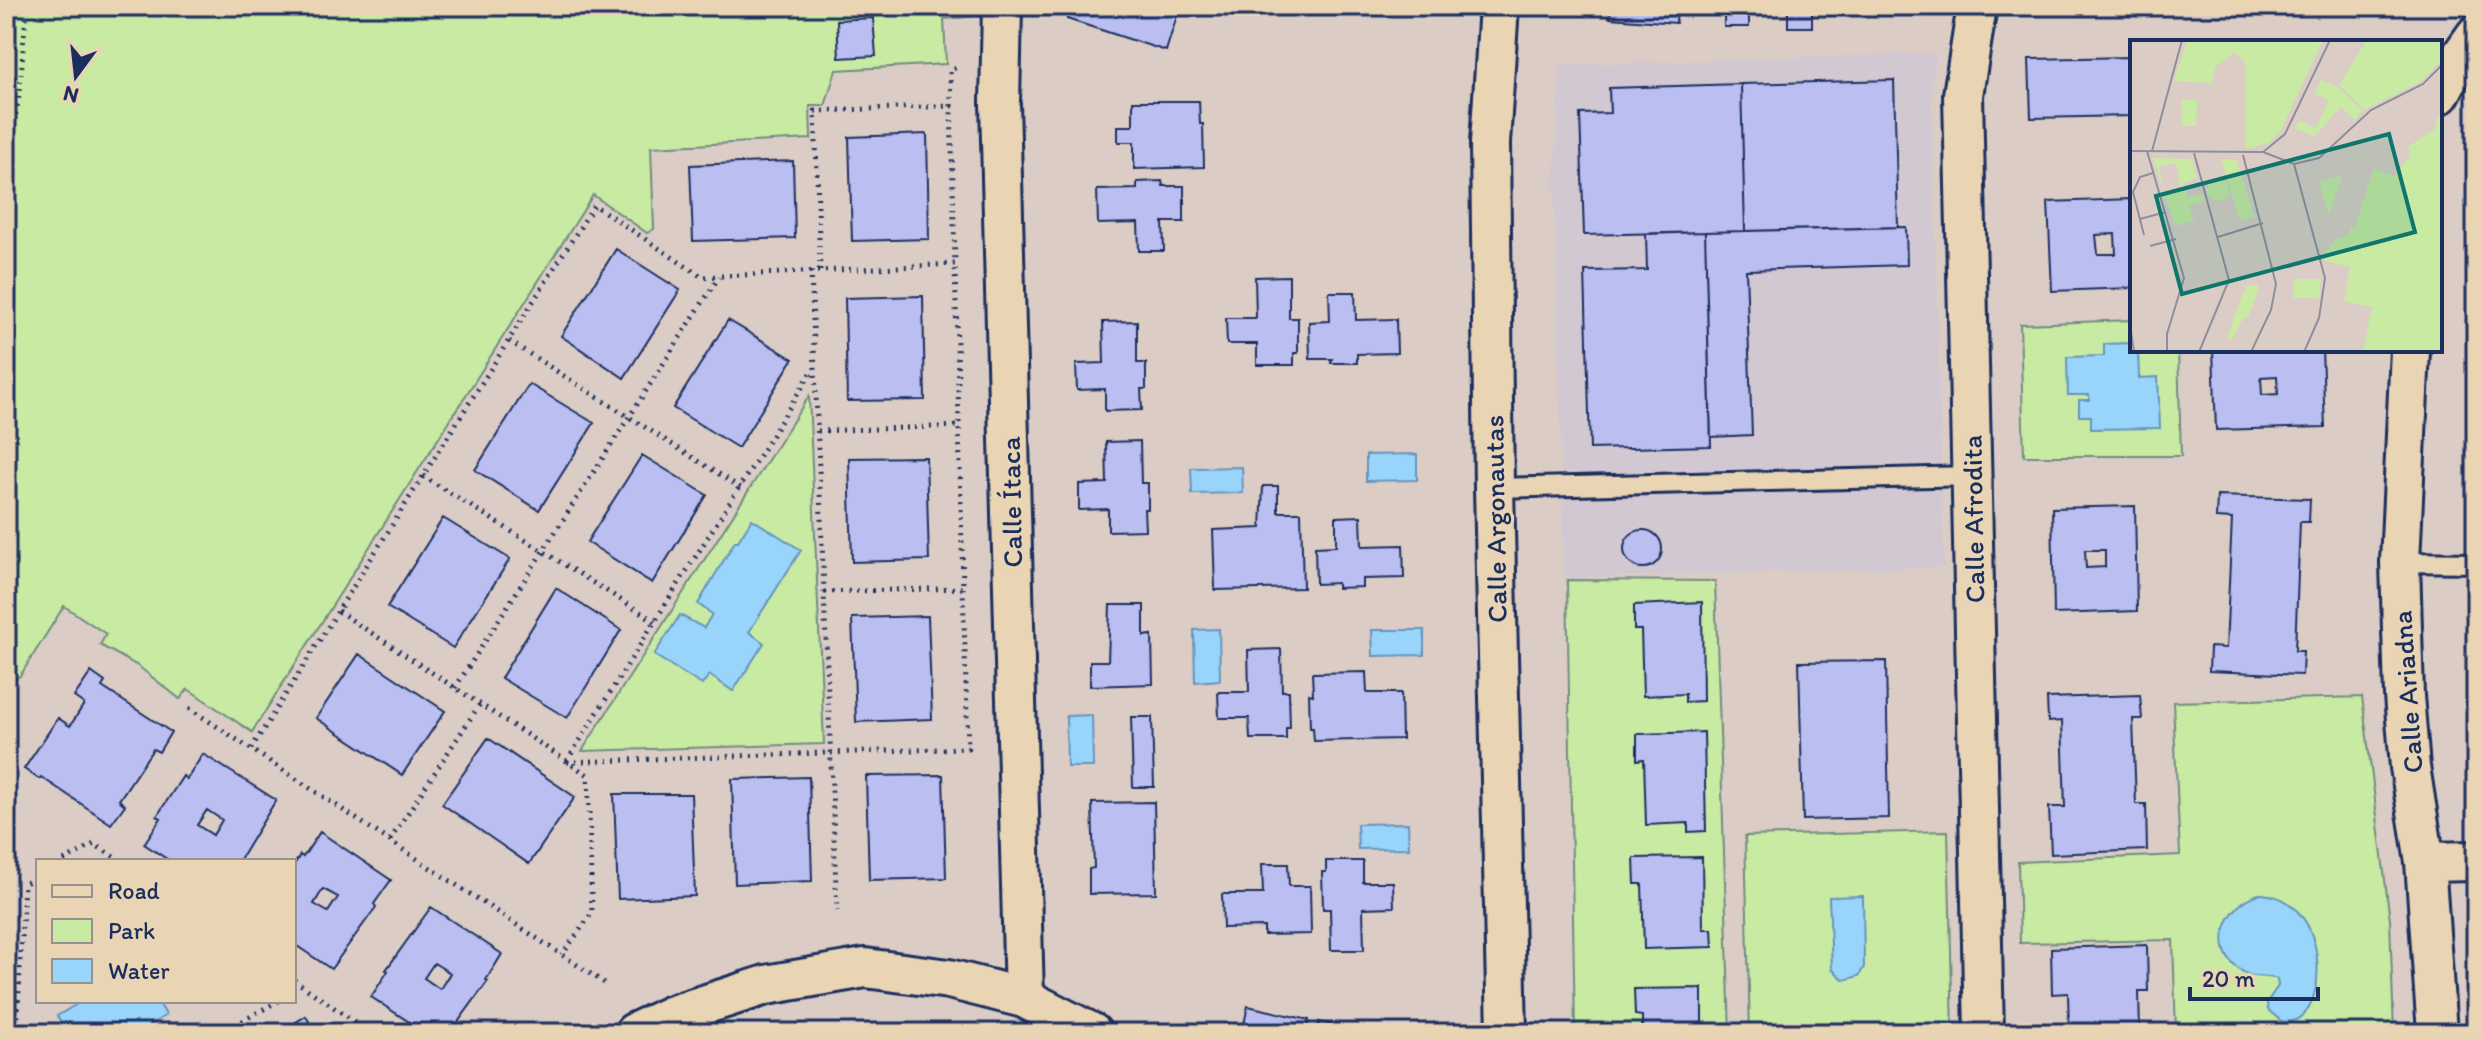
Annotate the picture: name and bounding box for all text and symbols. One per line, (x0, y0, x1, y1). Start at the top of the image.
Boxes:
north arrow (36, 36, 116, 116)
inset map (2130, 40, 2442, 352)
text: N (60, 80, 82, 110)
street label: Calle Argonautas (1476, 415, 1514, 623)
street label: Calle Afrodita (1955, 434, 1991, 603)
street label: Calle Ítaca (993, 436, 1029, 568)
street label: Calle Ariadna (2384, 609, 2430, 774)
legend (36, 859, 296, 1003)
text: Road (108, 876, 160, 905)
text: Park (108, 916, 155, 945)
scale bar (2190, 951, 2318, 1001)
text: Water (108, 956, 170, 985)
text: 20 m (2202, 964, 2255, 993)

